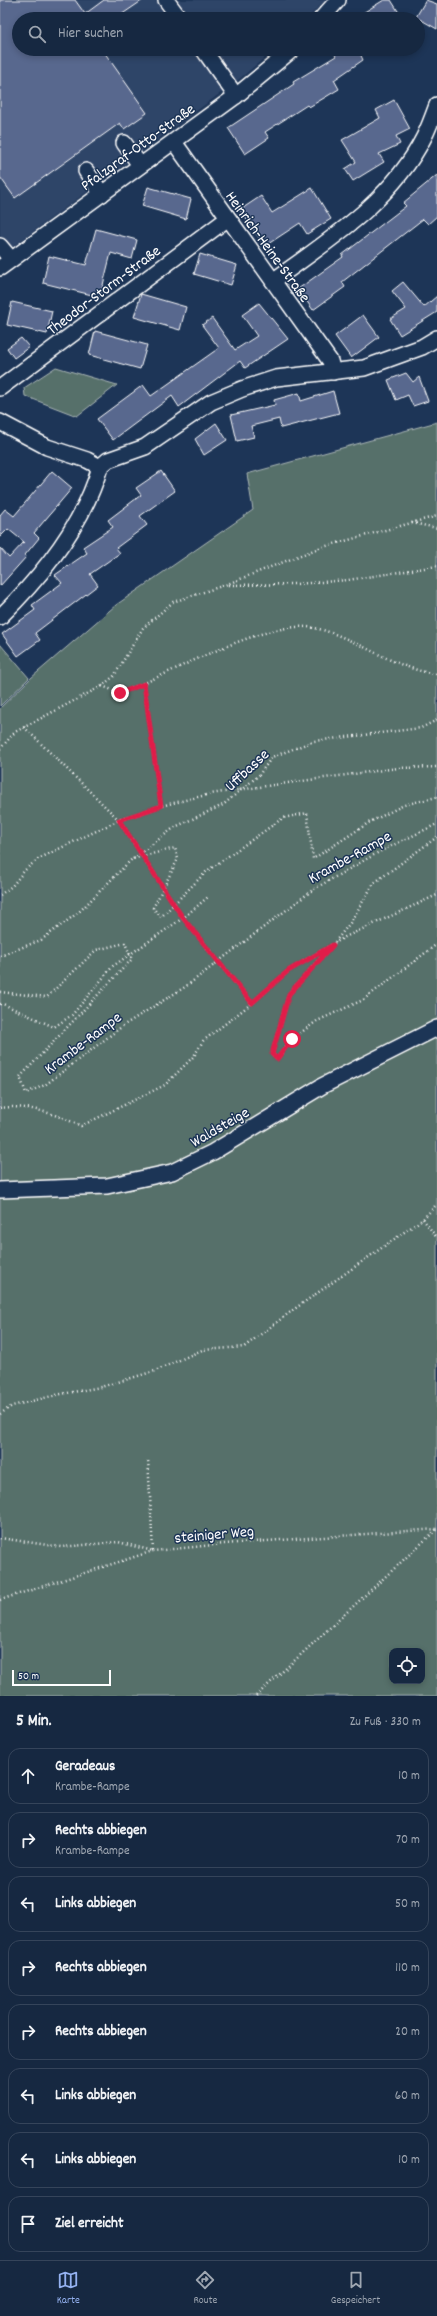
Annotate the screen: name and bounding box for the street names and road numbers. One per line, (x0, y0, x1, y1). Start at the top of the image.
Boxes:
street label: Pfalzgraf-Otto-Straße (77, 99, 200, 197)
street label: Heinrich-Heine-Straße (219, 187, 315, 308)
street label: Theodor-Storm-Straße (43, 240, 166, 342)
street label: Uffbasse (220, 744, 275, 797)
street label: Krambe-Rampe (304, 826, 396, 891)
street label: Krambe-Rampe (40, 1007, 127, 1081)
street label: Waldsteige (187, 1102, 254, 1154)
street label: steiniger Weg (173, 1521, 255, 1550)

